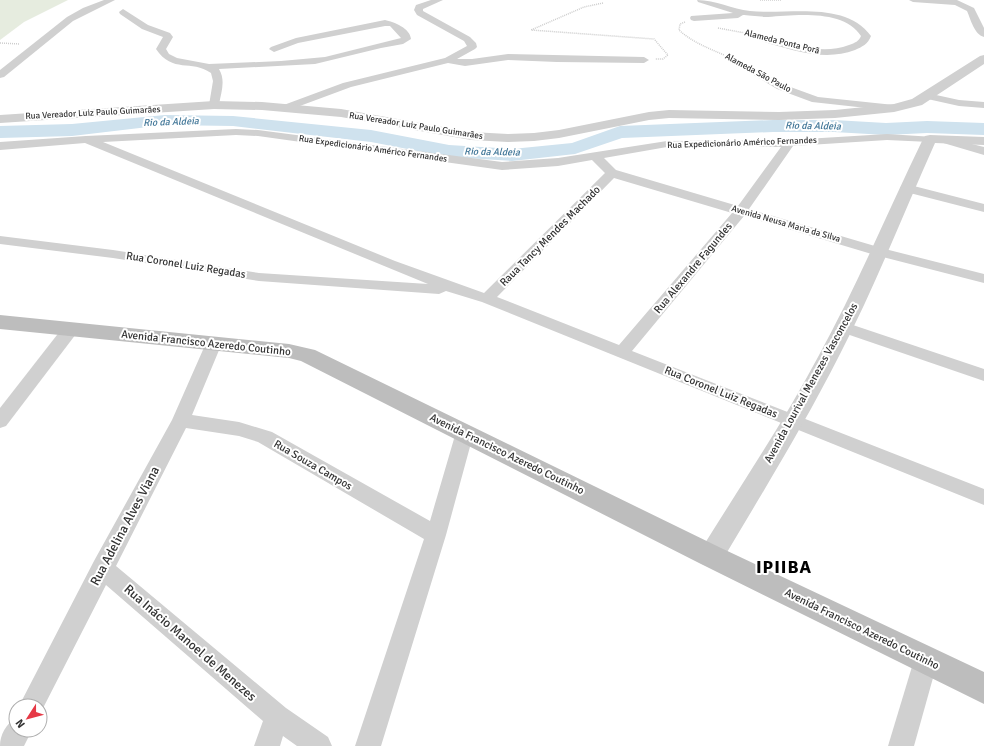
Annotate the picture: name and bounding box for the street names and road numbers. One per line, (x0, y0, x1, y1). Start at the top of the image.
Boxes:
street label: Alameda Ponta Porã (743, 27, 821, 57)
street label: Alameda São Paulo (723, 51, 793, 95)
street label: Rua Vereador Luiz Paulo Guimarães (25, 104, 161, 122)
street label: Rua Vereador Luiz Paulo Guimarães (348, 110, 484, 142)
street label: Rua Expedicionário Américo Fernandes (298, 133, 448, 165)
street label: Rua Expedicionário Américo Fernandes (667, 135, 817, 151)
street label: Raua Tancy Mendes Machado (497, 183, 603, 289)
street label: Avenida Neusa Maria da Silva (730, 203, 842, 245)
street label: Rua Alexandre Fagundes (651, 220, 735, 316)
street label: Rua Coronel Luiz Regadas (125, 249, 247, 281)
street label: Avenida Lourival Menezes Vasconcelos (761, 301, 861, 465)
street label: Avenida Francisco Azeredo Coutinho (121, 328, 292, 358)
street label: Rua Coronel Luiz Regadas (663, 363, 780, 421)
street label: Avenida Francisco Azeredo Coutinho (428, 411, 587, 497)
street label: Rua Souza Campos (271, 437, 355, 493)
street label: Rua Adelina Alves Viana (87, 464, 163, 588)
street label: Rua Inácio Manoel de Menezes (121, 581, 260, 705)
street label: Avenida Francisco Azeredo Coutinho (783, 586, 942, 672)

